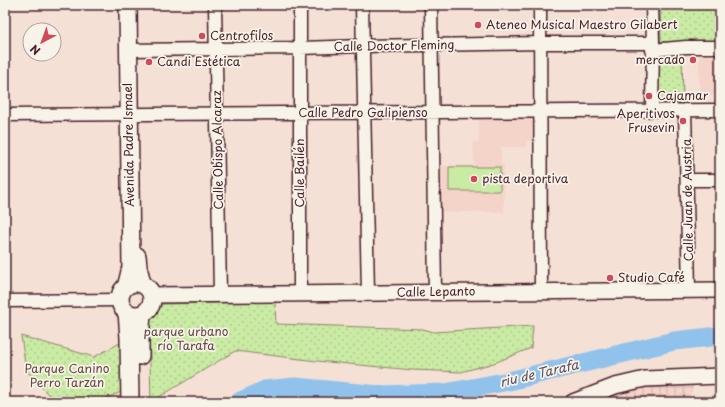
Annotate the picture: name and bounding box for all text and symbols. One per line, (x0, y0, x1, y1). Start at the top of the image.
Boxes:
place label: Ateneo Musical Maestro Gilabert (486, 15, 678, 33)
marker: Ateneo Musical Maestro Gilabert (473, 20, 483, 30)
north arrow (22, 22, 62, 62)
place label: Centrofilos (210, 26, 274, 44)
marker: Centrofilos (197, 31, 207, 41)
street label: Calle Doctor Fleming (334, 35, 454, 55)
text: N (26, 40, 44, 59)
place label: mercado (635, 50, 685, 68)
place label: Candi Estética (157, 52, 241, 70)
marker: mercado (688, 55, 698, 65)
marker: Candi Estética (144, 57, 154, 67)
street label: Avenida Padre Ismael (118, 83, 138, 207)
place label: Cajamar (657, 86, 709, 104)
street label: Calle Obispo Alcaraz (207, 90, 227, 210)
marker: Cajamar (644, 91, 654, 101)
street label: Calle Pedro Galipienso (298, 103, 428, 121)
place label: Aperitivos Frusevin (617, 104, 676, 136)
marker: Aperitivos Frusevin (678, 116, 688, 126)
street label: Calle Bailén (290, 138, 308, 208)
street label: Calle Juan de Austria (677, 138, 697, 262)
place label: pista deportiva (482, 169, 569, 187)
marker: pista deportiva (469, 174, 479, 184)
place label: Studio Café (618, 268, 685, 286)
marker: Studio Café (605, 273, 615, 283)
street label: Calle Lepanto (396, 281, 476, 301)
park label: parque urbano río Tarafa (144, 322, 229, 354)
water label: riu de Tarafa (498, 354, 581, 391)
park label: Parque Canino Perro Tarzán (25, 359, 110, 391)

